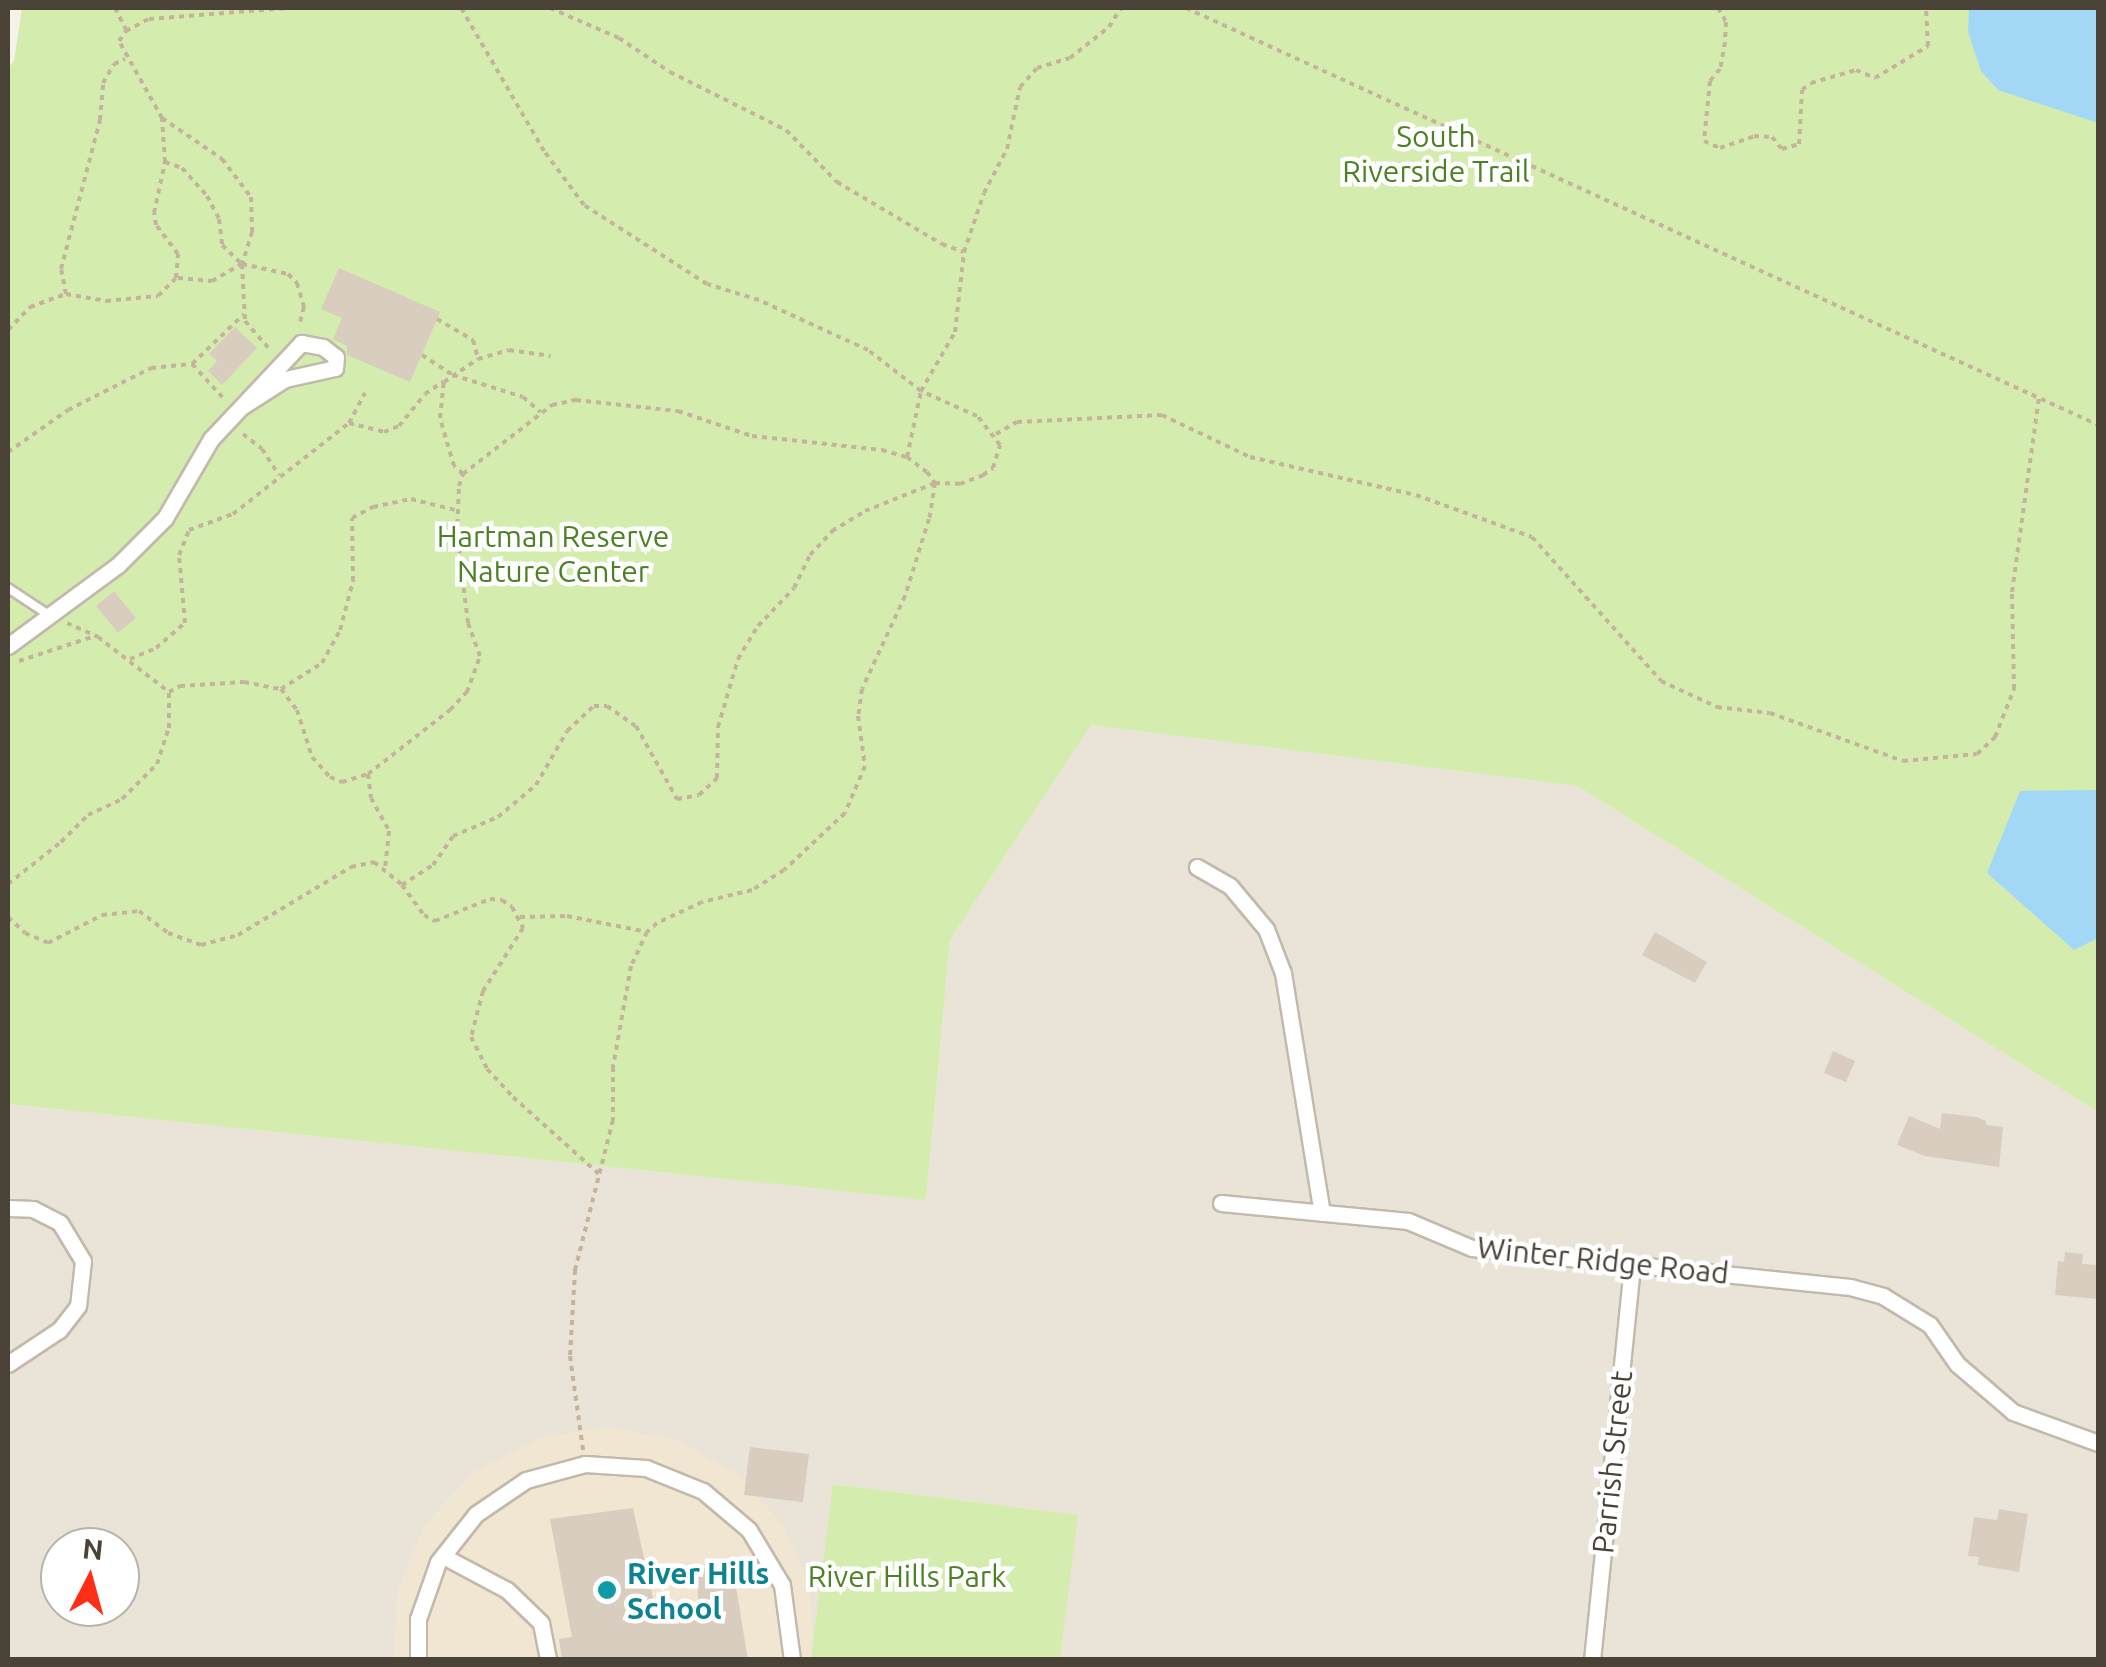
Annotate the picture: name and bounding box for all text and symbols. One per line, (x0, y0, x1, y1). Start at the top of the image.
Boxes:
park label: South Riverside Trail (1342, 118, 1530, 188)
park label: Hartman Reserve Nature Center (437, 518, 669, 588)
street label: Winter Ridge Road (1475, 1229, 1731, 1291)
street label: Parrish Street (1584, 1369, 1640, 1555)
north arrow (40, 1527, 140, 1627)
text: N (81, 1532, 105, 1565)
place label: River Hills School (627, 1555, 770, 1626)
park label: River Hills Park (808, 1558, 1006, 1594)
marker: River Hills School (596, 1579, 618, 1601)

